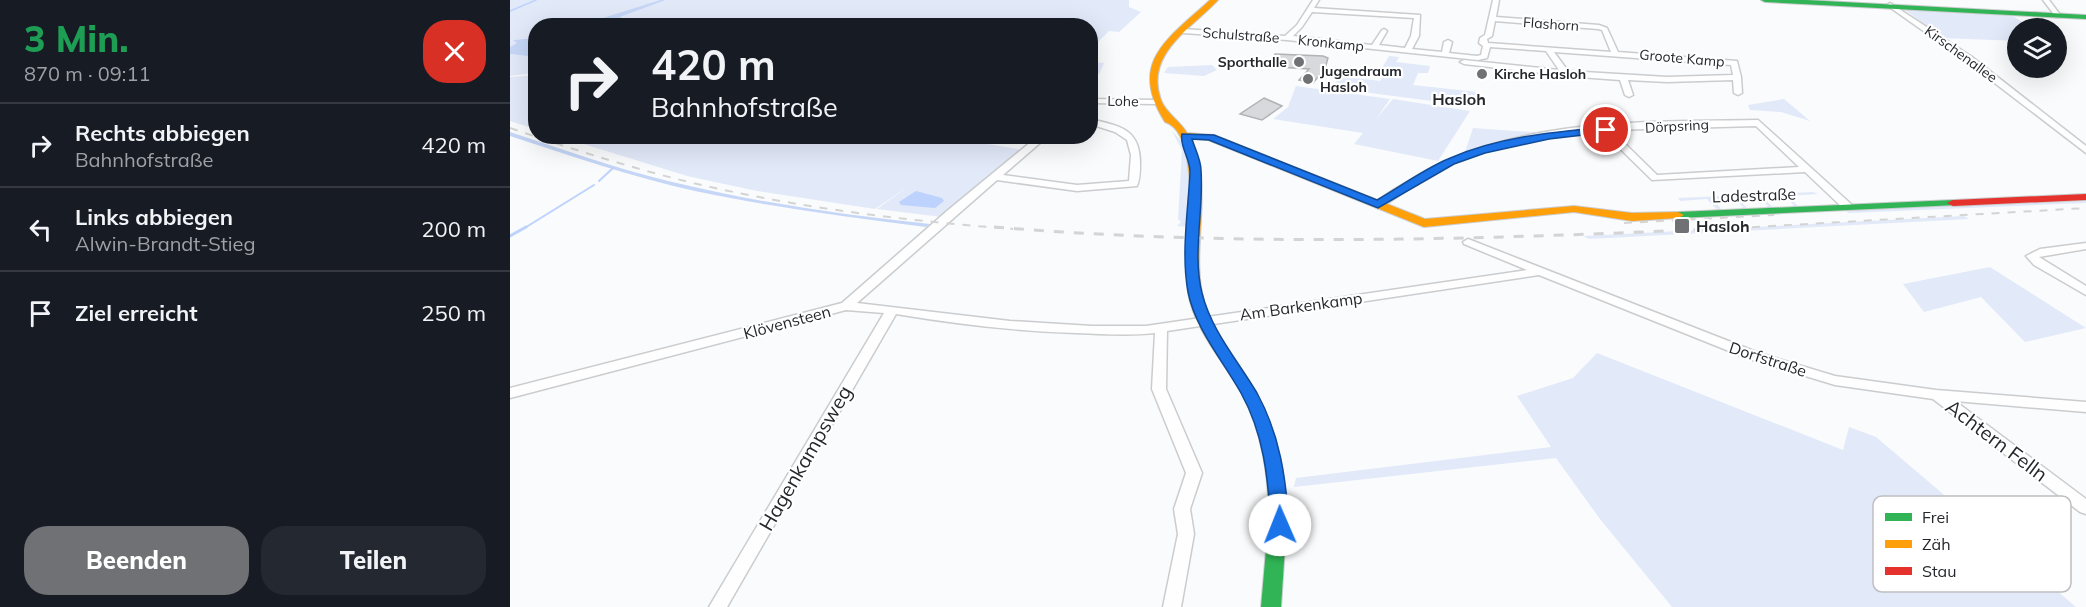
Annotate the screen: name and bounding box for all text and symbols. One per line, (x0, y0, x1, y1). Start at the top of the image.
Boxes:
street label: Flashorn (1522, 13, 1580, 35)
text: 3 Min. (24, 16, 129, 61)
map controls (2007, 18, 2067, 78)
button: layers (2007, 18, 2067, 78)
button: close (423, 20, 486, 83)
street label: Kirschenallee (1921, 22, 2001, 86)
street label: Schulstraße (1202, 23, 1280, 47)
street label: Kronkamp (1297, 31, 1365, 55)
text: 420 m (651, 38, 776, 91)
icon: right (552, 42, 630, 120)
street label: Groote Kamp (1639, 45, 1725, 71)
place label: Sporthalle (1218, 53, 1287, 71)
marker: Sporthalle (1292, 55, 1306, 69)
text: 870 m · 09:11 (24, 61, 150, 86)
place label: Jugendraum Hasloh (1320, 62, 1402, 96)
place label: Kirche Hasloh (1494, 65, 1586, 83)
marker: Kirche Hasloh (1475, 67, 1489, 81)
marker: Jugendraum Hasloh (1301, 72, 1315, 86)
district label: Hasloh (1432, 89, 1486, 109)
text: Bahnhofstraße (651, 90, 838, 124)
street label: Lohe (1107, 92, 1139, 110)
pin (1580, 104, 1631, 155)
icon: arrive (1589, 113, 1622, 146)
street label: Dörpsring (1645, 115, 1709, 137)
text: Rechts abbiegen (75, 119, 250, 147)
icon: right (24, 129, 57, 162)
text: 420 m (421, 131, 486, 159)
text: Bahnhofstraße (75, 147, 213, 172)
street label: Ladestraße (1712, 184, 1796, 206)
text: Links abbiegen (75, 203, 233, 231)
icon: left (24, 213, 57, 246)
text: 200 m (421, 215, 486, 243)
place label: Hasloh (1696, 216, 1750, 236)
marker: Hasloh (1673, 217, 1691, 235)
text: Alwin-Brandt-Stieg (75, 231, 255, 256)
street label: Am Barkenkamp (1238, 287, 1364, 325)
icon: arrive (24, 297, 57, 330)
text: Ziel erreicht (75, 299, 198, 327)
text: 250 m (421, 299, 486, 327)
street label: Klövensteen (741, 301, 833, 343)
street label: Dorfstraße (1727, 337, 1809, 381)
street label: Hagenkampsweg (753, 381, 857, 535)
street label: Achtern Felln (1941, 394, 2053, 486)
position arrow (1248, 493, 1312, 557)
legend (1873, 496, 2071, 592)
text: Frei (1922, 507, 1949, 527)
button: Beenden (24, 526, 249, 595)
button: Teilen (261, 526, 486, 595)
text: Zäh (1922, 534, 1951, 554)
text: Stau (1922, 561, 1956, 581)

